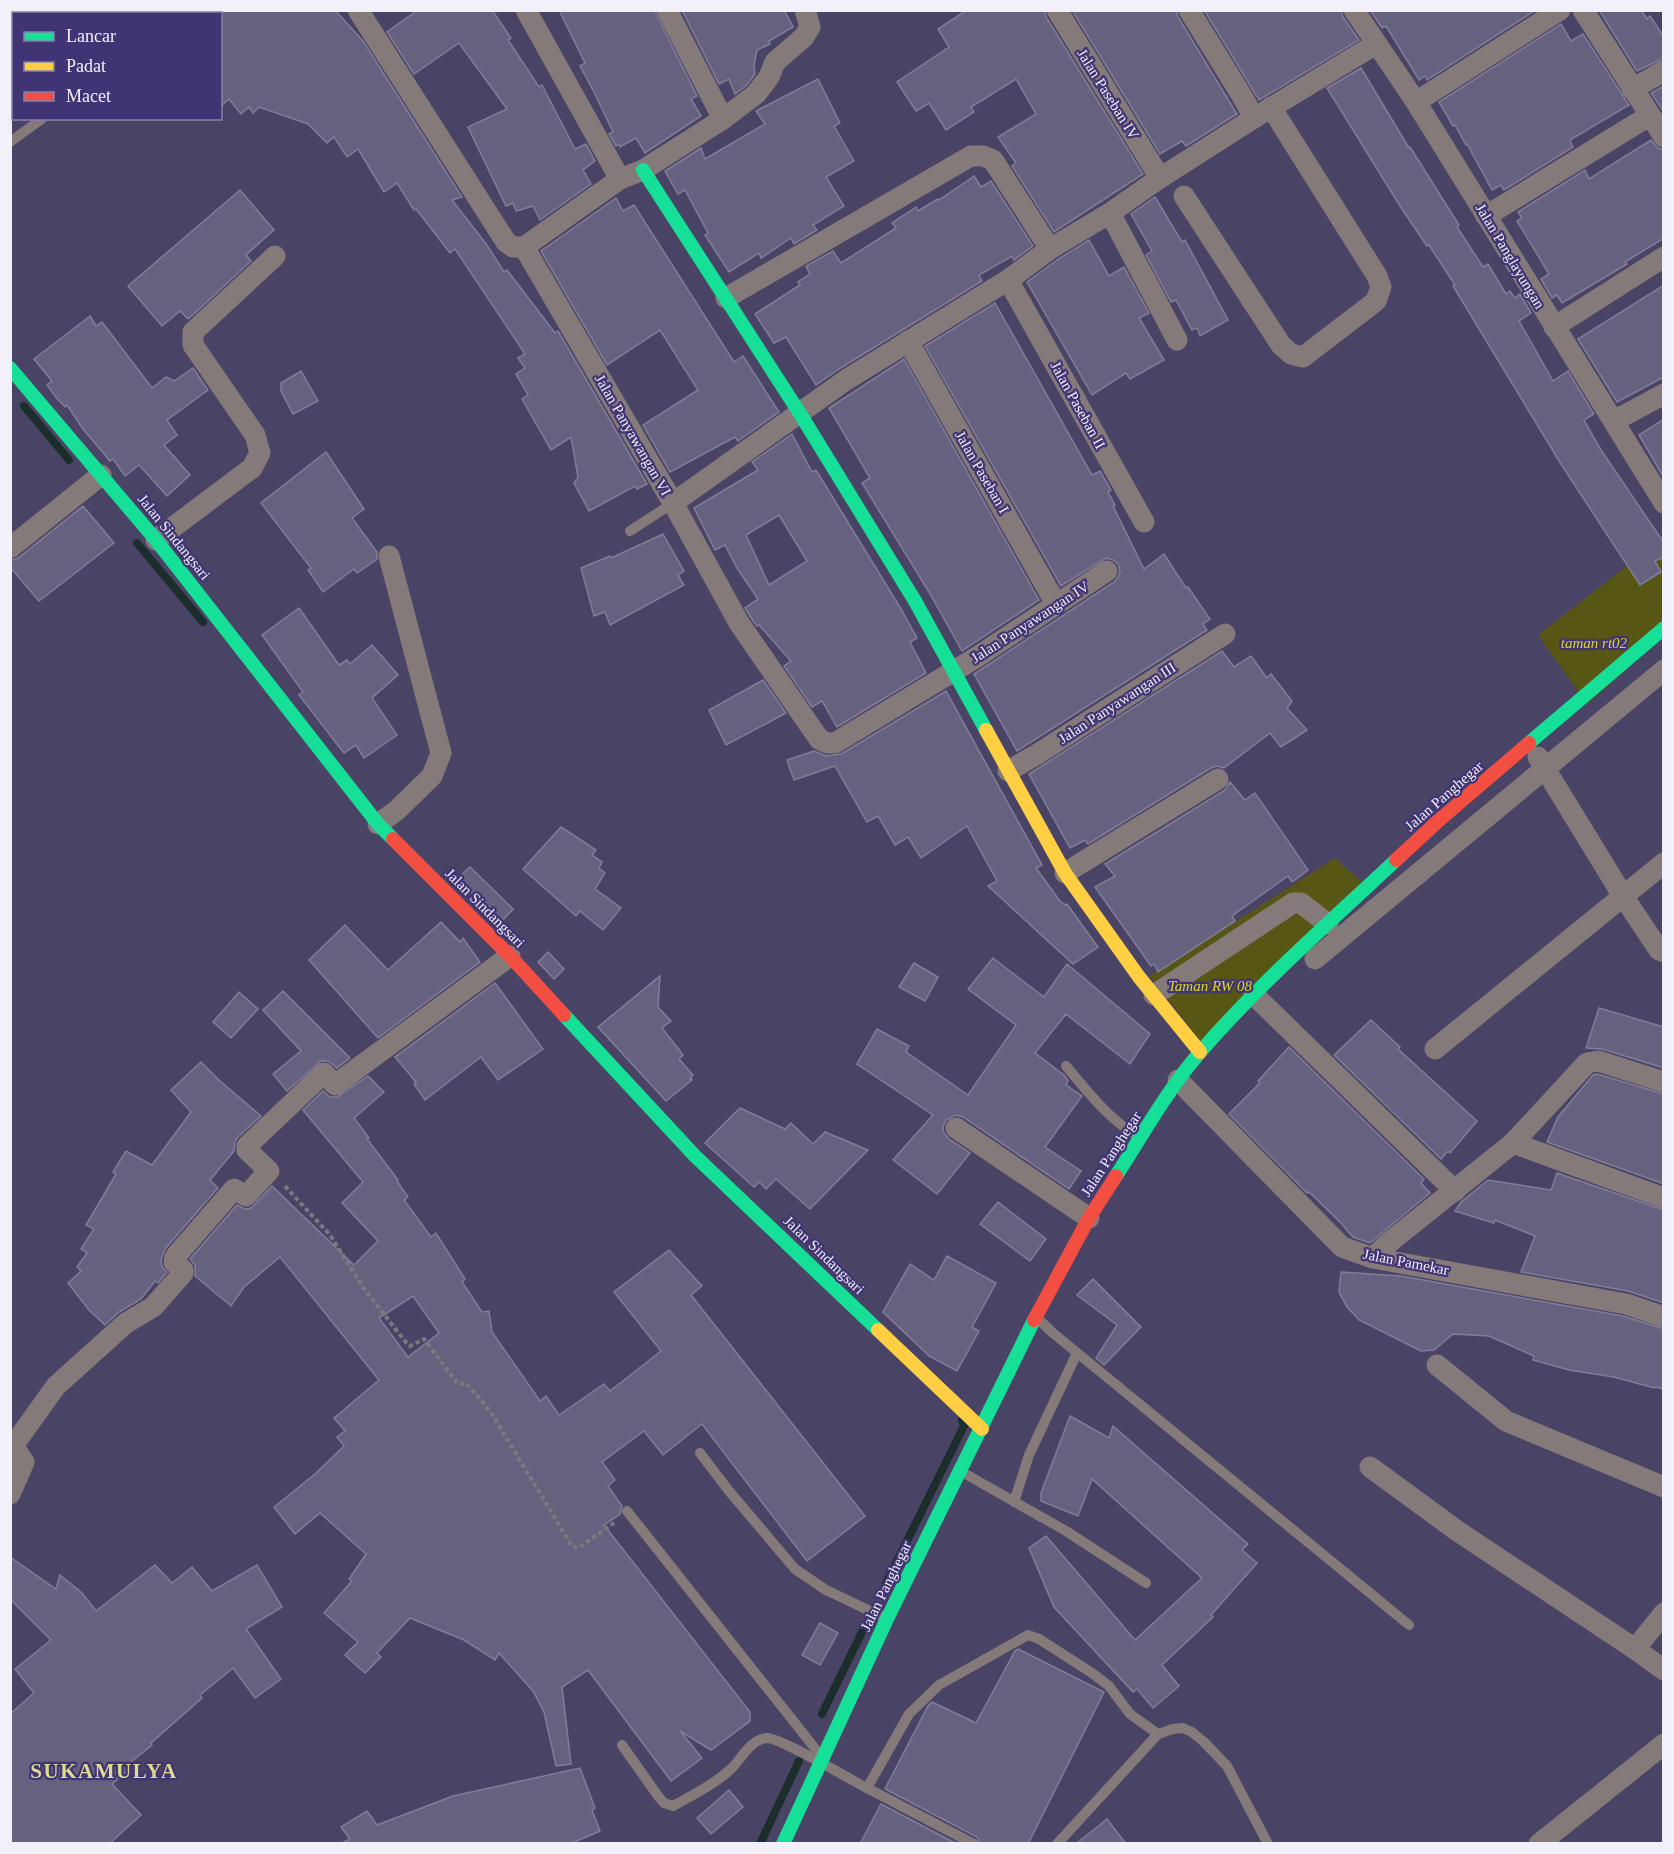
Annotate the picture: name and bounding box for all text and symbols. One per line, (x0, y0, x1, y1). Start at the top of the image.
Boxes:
legend (12, 12, 222, 120)
text: Lancar (66, 26, 116, 46)
street label: Jalan Paseban IV (1074, 46, 1142, 142)
text: Padat (66, 56, 106, 76)
text: Macet (66, 86, 111, 106)
street label: Jalan Panglayungan (1472, 201, 1548, 312)
street label: Jalan Paseban II (1047, 358, 1109, 452)
street label: Jalan Panyawangan VI (592, 372, 674, 498)
street label: Jalan Paseban I (952, 428, 1012, 516)
street label: Jalan Sindangsari (135, 491, 213, 583)
street label: Jalan Panyawangan IV (968, 578, 1092, 666)
park label: taman rt02 (1561, 635, 1628, 651)
street label: Jalan Panyawangan III (1055, 659, 1179, 747)
street label: Jalan Panghegar (1402, 758, 1486, 834)
street label: Jalan Sindangsari (442, 865, 528, 951)
park label: Taman RW 08 (1168, 978, 1253, 994)
street label: Jalan Panghegar (1078, 1109, 1144, 1199)
street label: Jalan Sindangsari (781, 1213, 867, 1297)
street label: Jalan Pamekar (1362, 1246, 1450, 1278)
street label: Jalan Panghegar (857, 1539, 915, 1633)
district label: SUKAMULYA (30, 1759, 178, 1783)

